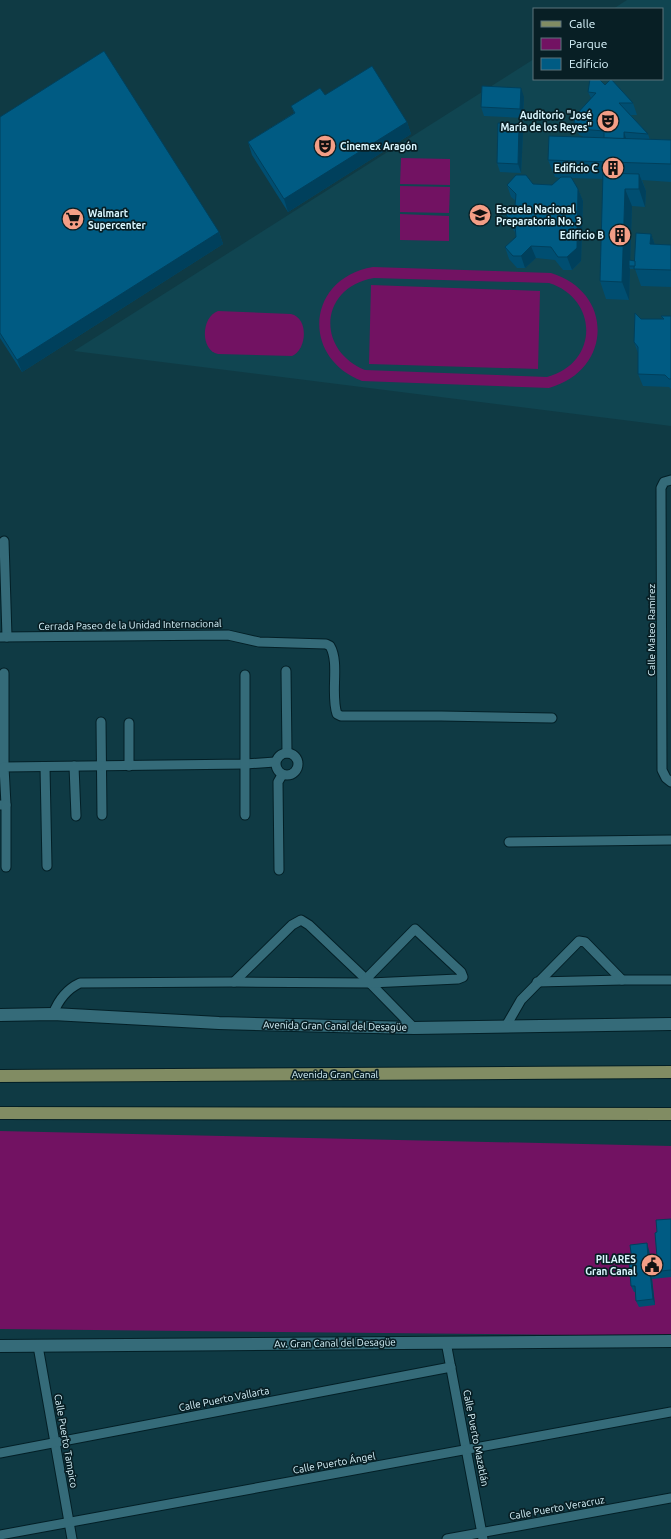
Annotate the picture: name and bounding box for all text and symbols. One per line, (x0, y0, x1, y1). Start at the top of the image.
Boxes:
legend (533, 8, 663, 80)
text: Calle (569, 17, 595, 30)
text: Parque (569, 37, 607, 50)
text: Edificio (569, 57, 609, 70)
theatre icon: Auditorio "José María de los Reyes" (595, 108, 621, 134)
place label: Auditorio "José María de los Reyes" (500, 110, 592, 133)
theatre icon: Cinemex Aragón (312, 133, 338, 159)
place label: Cinemex Aragón (340, 141, 417, 152)
building icon: Edificio C (600, 155, 626, 181)
place label: Edificio C (554, 163, 599, 174)
school or university icon: Escuela Nacional Preparatoria No. 3 (467, 202, 493, 228)
place label: Escuela Nacional Preparatoria No. 3 (496, 204, 582, 227)
supermarket icon: Walmart Supercenter (60, 206, 86, 232)
place label: Walmart Supercenter (88, 208, 147, 231)
building icon: Edificio B (607, 222, 633, 248)
place label: Edificio B (560, 230, 604, 241)
street label: Calle Mateo Ramírez (646, 584, 657, 676)
street label: Cerrada Paseo de la Unidad Internacional (38, 618, 222, 632)
street label: Avenida Gran Canal del Desagüe (263, 1019, 407, 1033)
street label: Avenida Gran Canal (292, 1069, 379, 1080)
public building icon: PILARES Gran Canal (639, 1252, 665, 1278)
place label: PILARES Gran Canal (585, 1254, 636, 1277)
street label: Av. Gran Canal del Desagüe (274, 1336, 396, 1350)
street label: Calle Puerto Vallarta (178, 1385, 270, 1413)
street label: Calle Puerto Mazatlán (461, 1389, 491, 1487)
street label: Calle Puerto Tampico (52, 1393, 80, 1489)
street label: Calle Puerto Ángel (292, 1449, 376, 1476)
street label: Calle Puerto Veracruz (508, 1494, 606, 1522)

